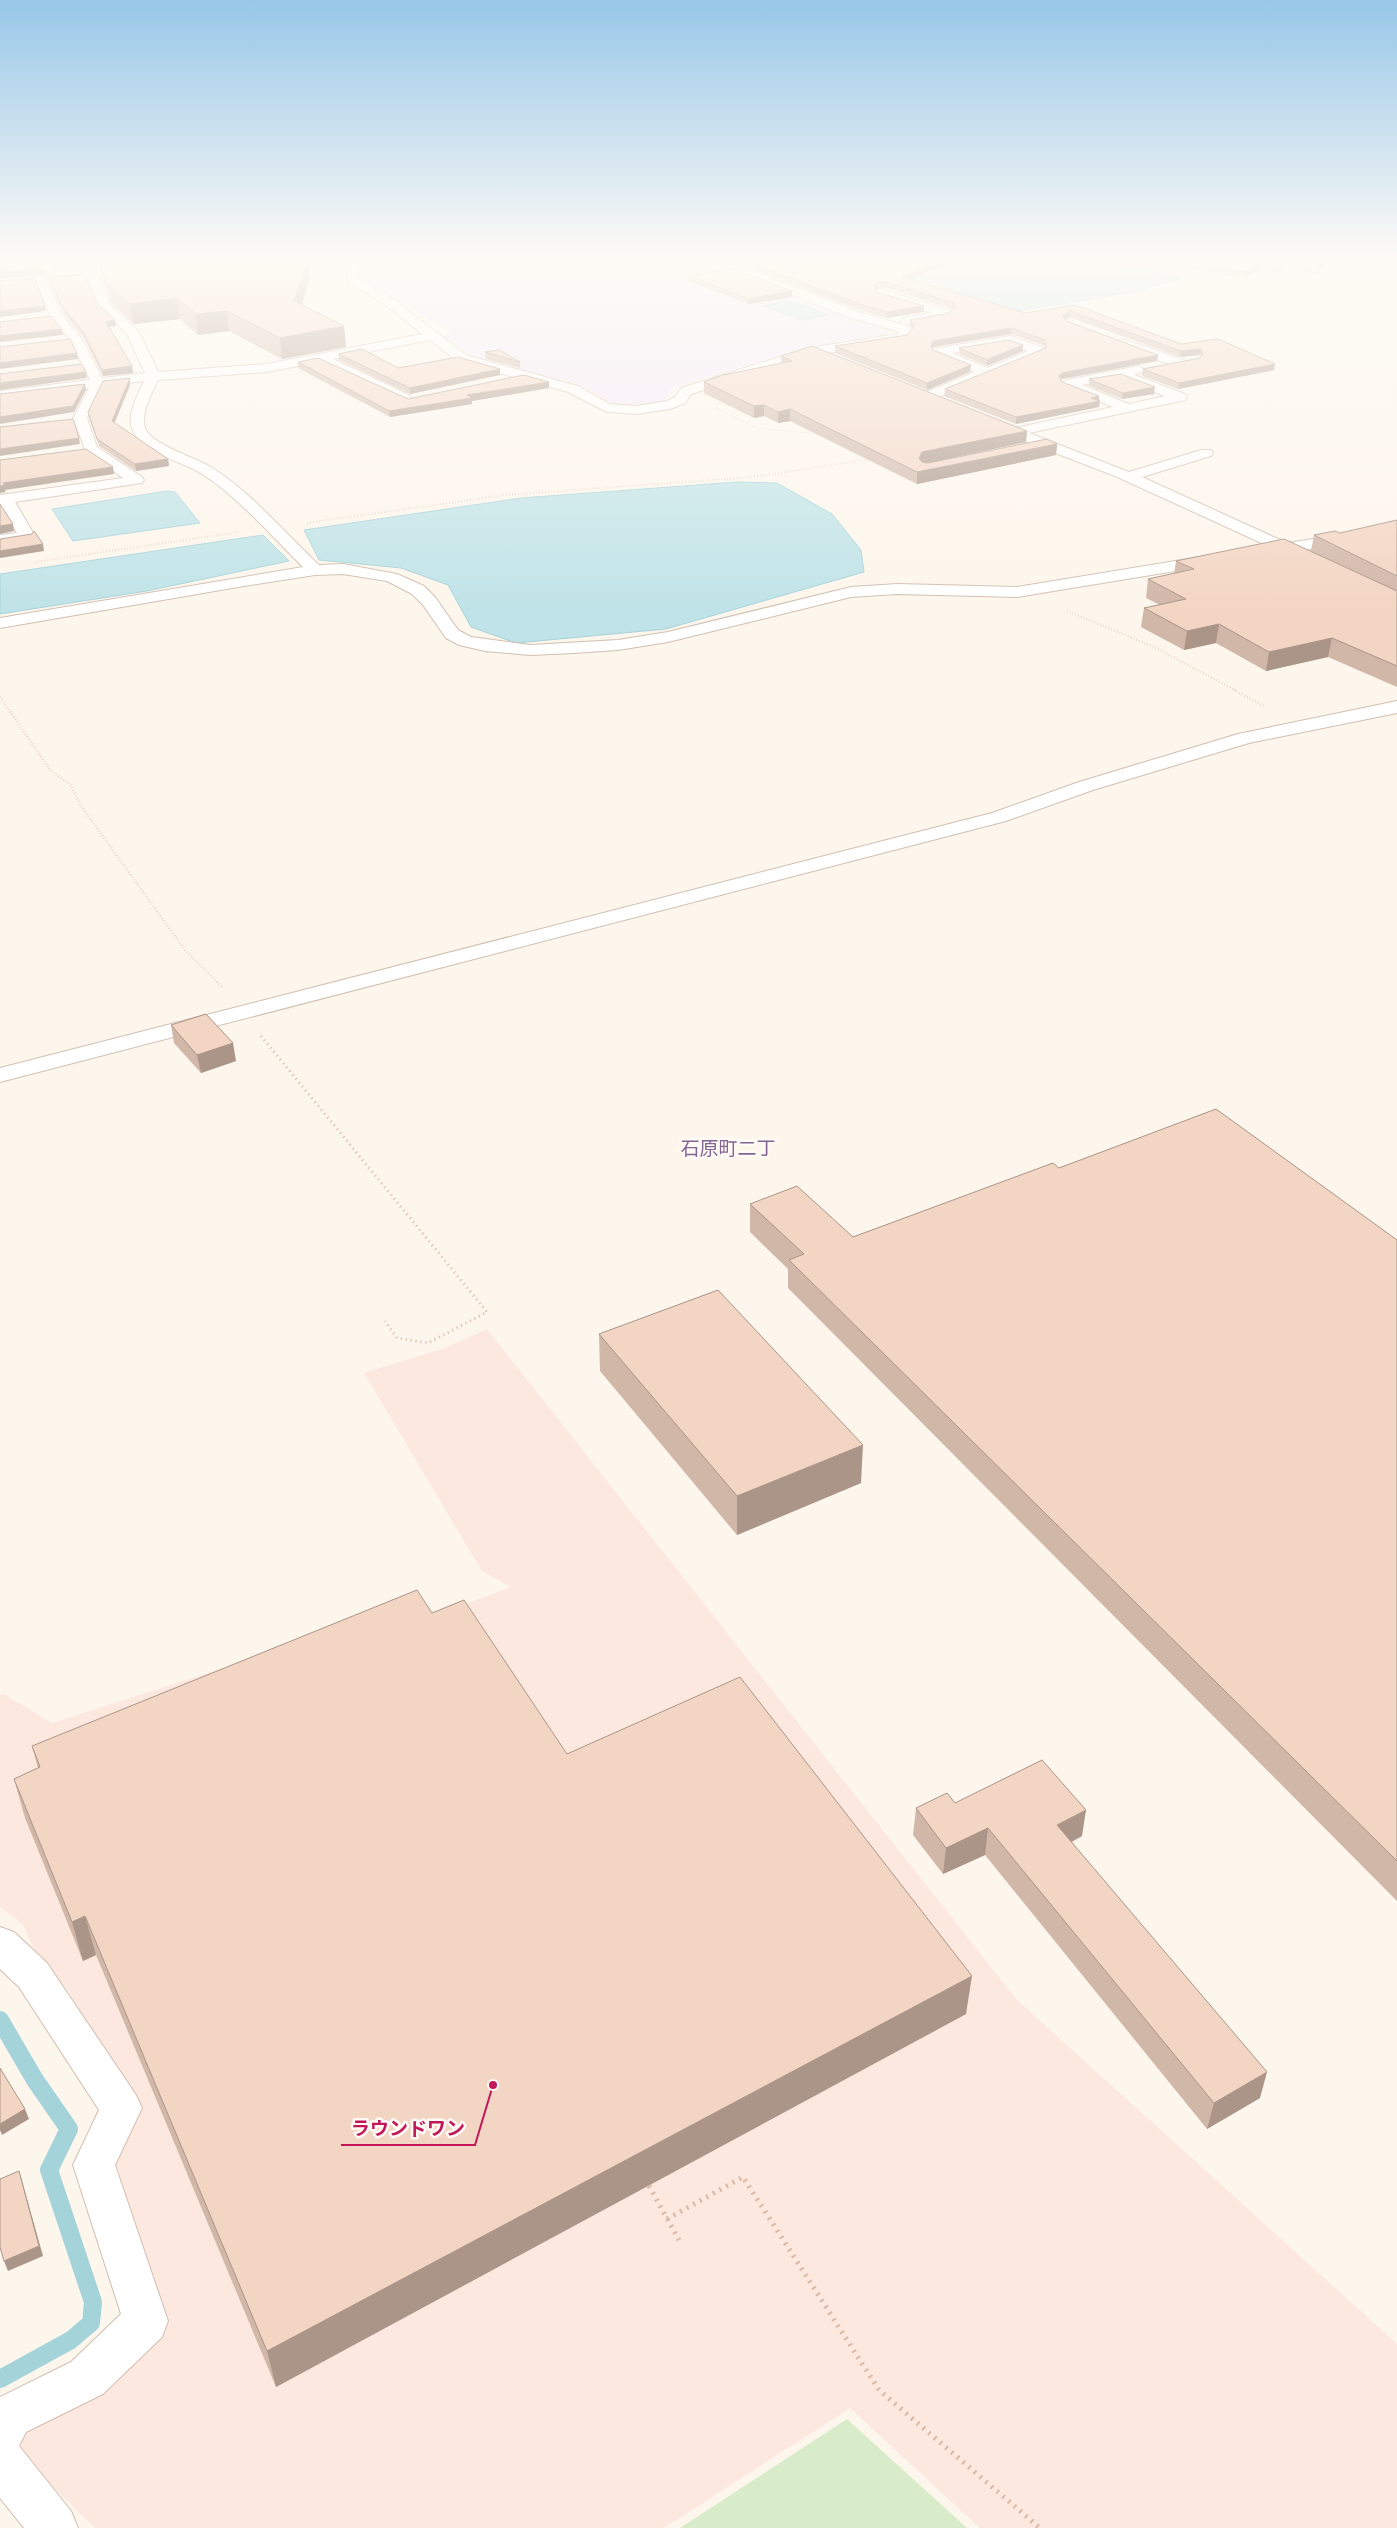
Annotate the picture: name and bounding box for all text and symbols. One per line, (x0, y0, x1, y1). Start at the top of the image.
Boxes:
district label: 石原町二丁 (680, 1136, 776, 1160)
callout: ラウンドワン (341, 2111, 475, 2145)
text: ラウンドワン (351, 2116, 465, 2140)

